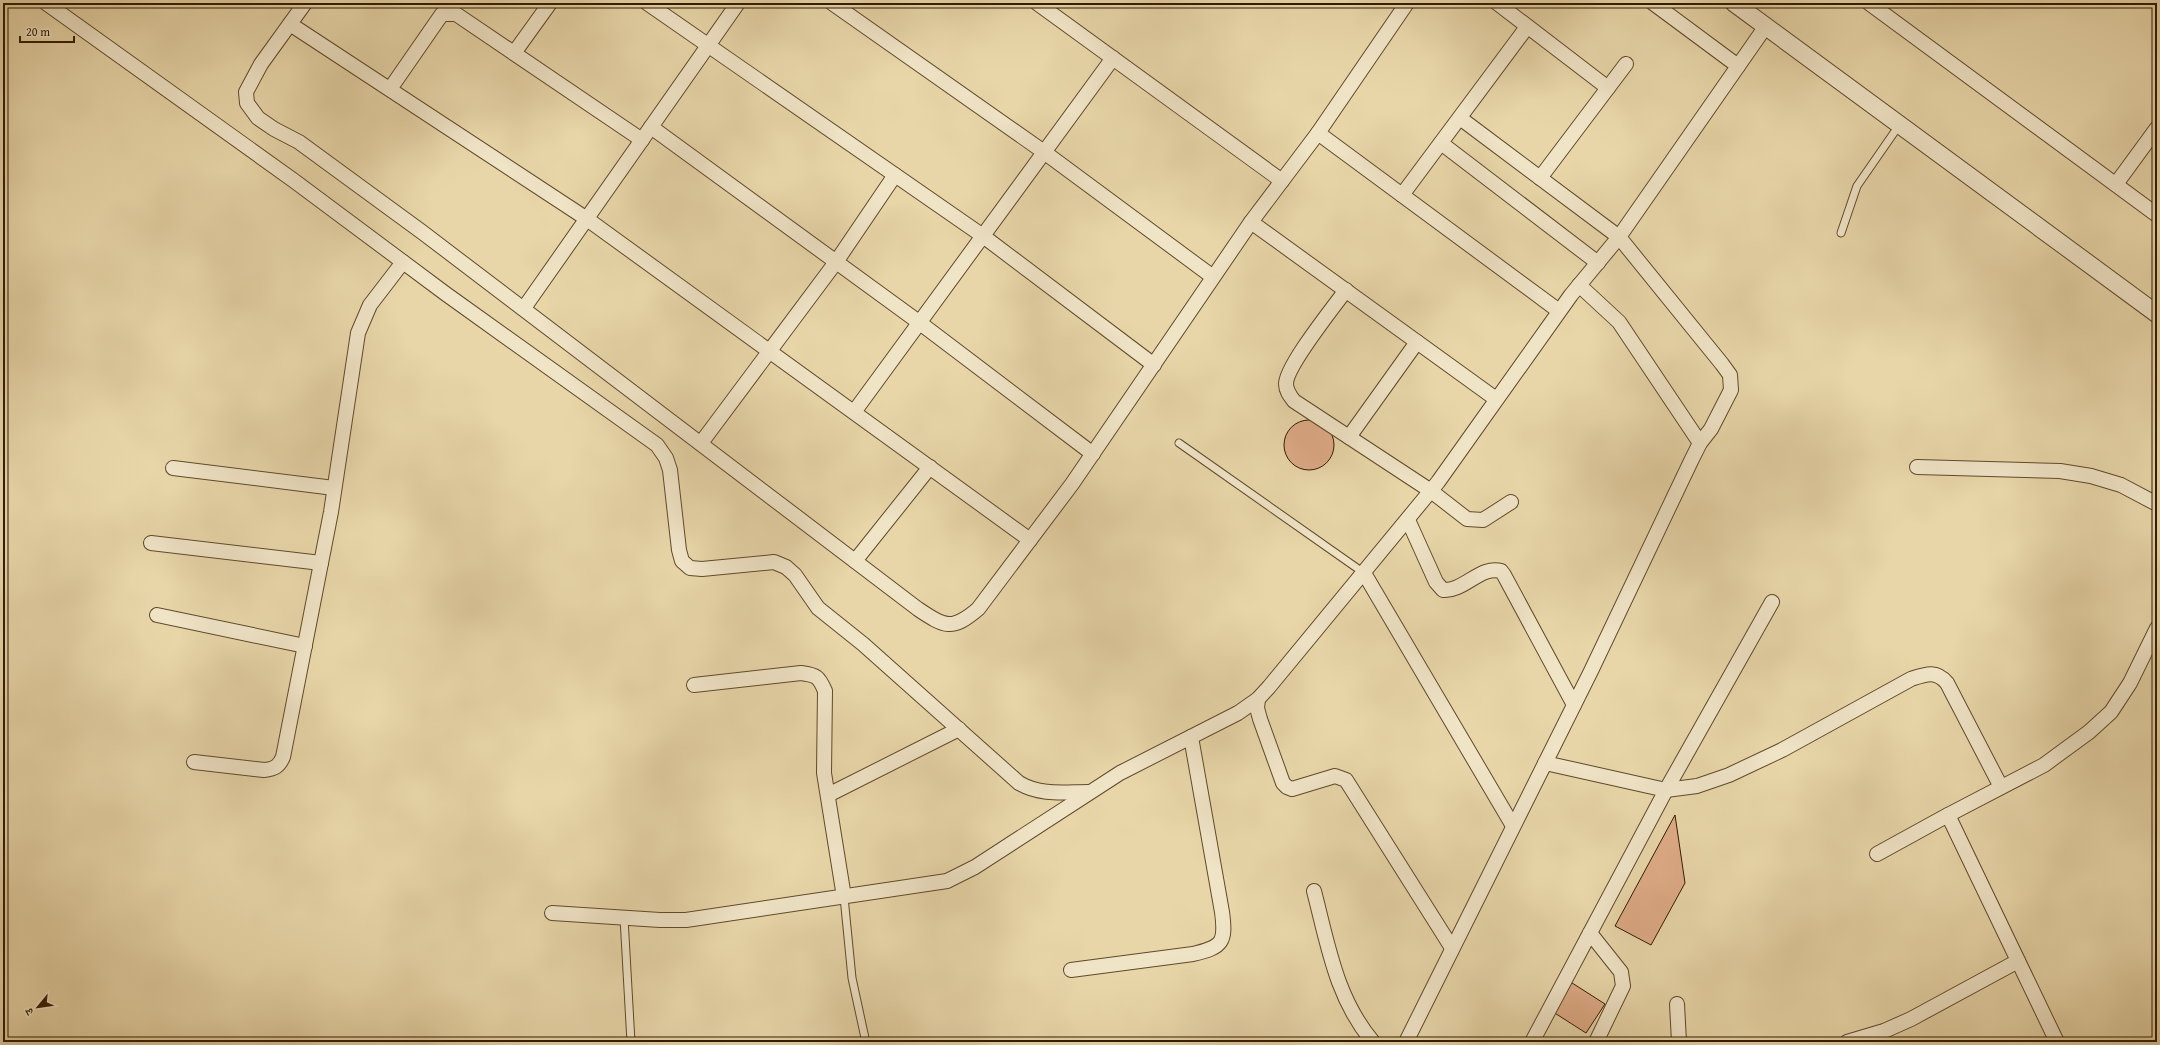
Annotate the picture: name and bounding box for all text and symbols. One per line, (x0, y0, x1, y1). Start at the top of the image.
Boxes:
scale bar (20, 18, 74, 44)
text: 20 m (26, 23, 50, 40)
north arrow (18, 987, 58, 1027)
text: उ (20, 1004, 38, 1019)

